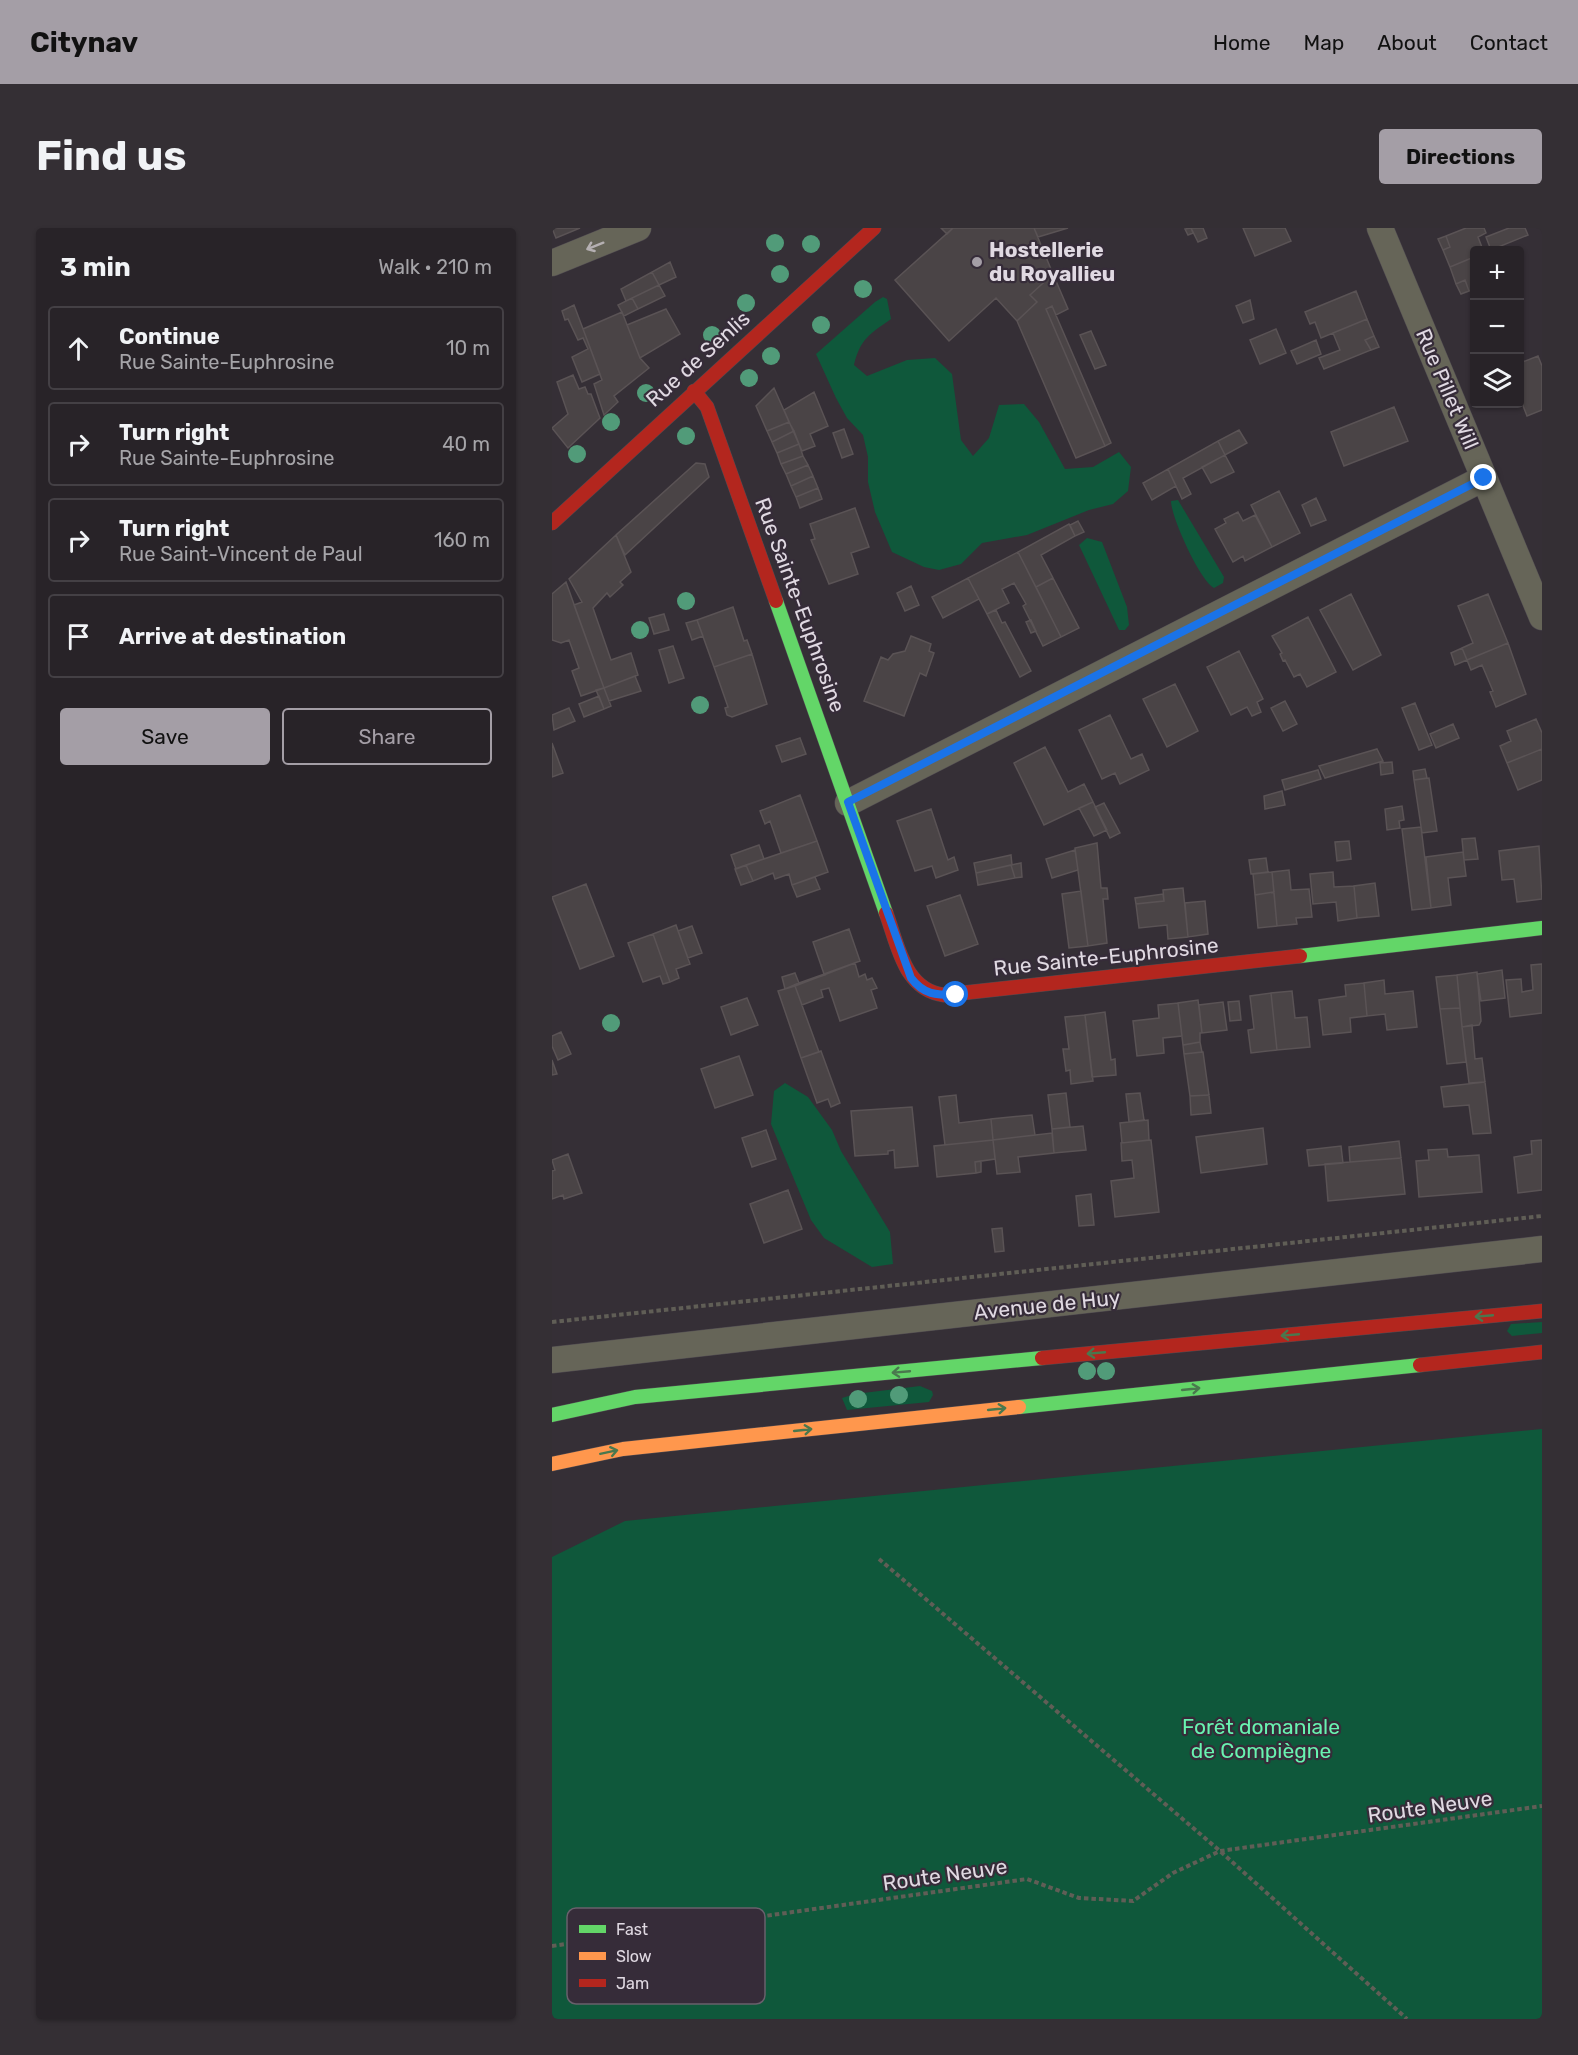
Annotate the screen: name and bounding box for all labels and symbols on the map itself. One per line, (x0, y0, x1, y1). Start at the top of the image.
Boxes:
place label: Hostellerie du Royallieu (989, 237, 1115, 286)
one-way arrow (586, 241, 605, 252)
marker: Hostellerie du Royallieu (970, 255, 984, 269)
street label: Rue de Senlis (641, 305, 755, 412)
street label: Rue Pillet Will (1411, 325, 1484, 453)
route end (1470, 464, 1496, 490)
street label: Rue Sainte-Euphrosine (750, 494, 851, 715)
street label: Rue Sainte-Euphrosine (992, 932, 1220, 981)
route start (942, 981, 968, 1007)
street label: Avenue de Huy (972, 1284, 1122, 1325)
one-way arrow (1474, 1311, 1494, 1322)
one-way arrow (1280, 1330, 1300, 1341)
one-way arrow (1086, 1348, 1106, 1359)
one-way arrow (892, 1367, 912, 1378)
one-way arrow (1180, 1383, 1200, 1394)
one-way arrow (986, 1403, 1006, 1414)
one-way arrow (792, 1424, 812, 1435)
one-way arrow (600, 1445, 619, 1457)
park label: Forêt domaniale de Compiègne (1182, 1714, 1340, 1763)
street label: Route Neuve (1366, 1785, 1494, 1828)
street label: Route Neuve (881, 1853, 1009, 1896)
legend (567, 1908, 765, 2004)
text: Fast (616, 1920, 648, 1939)
text: Slow (616, 1947, 652, 1966)
text: Jam (616, 1974, 649, 1993)

